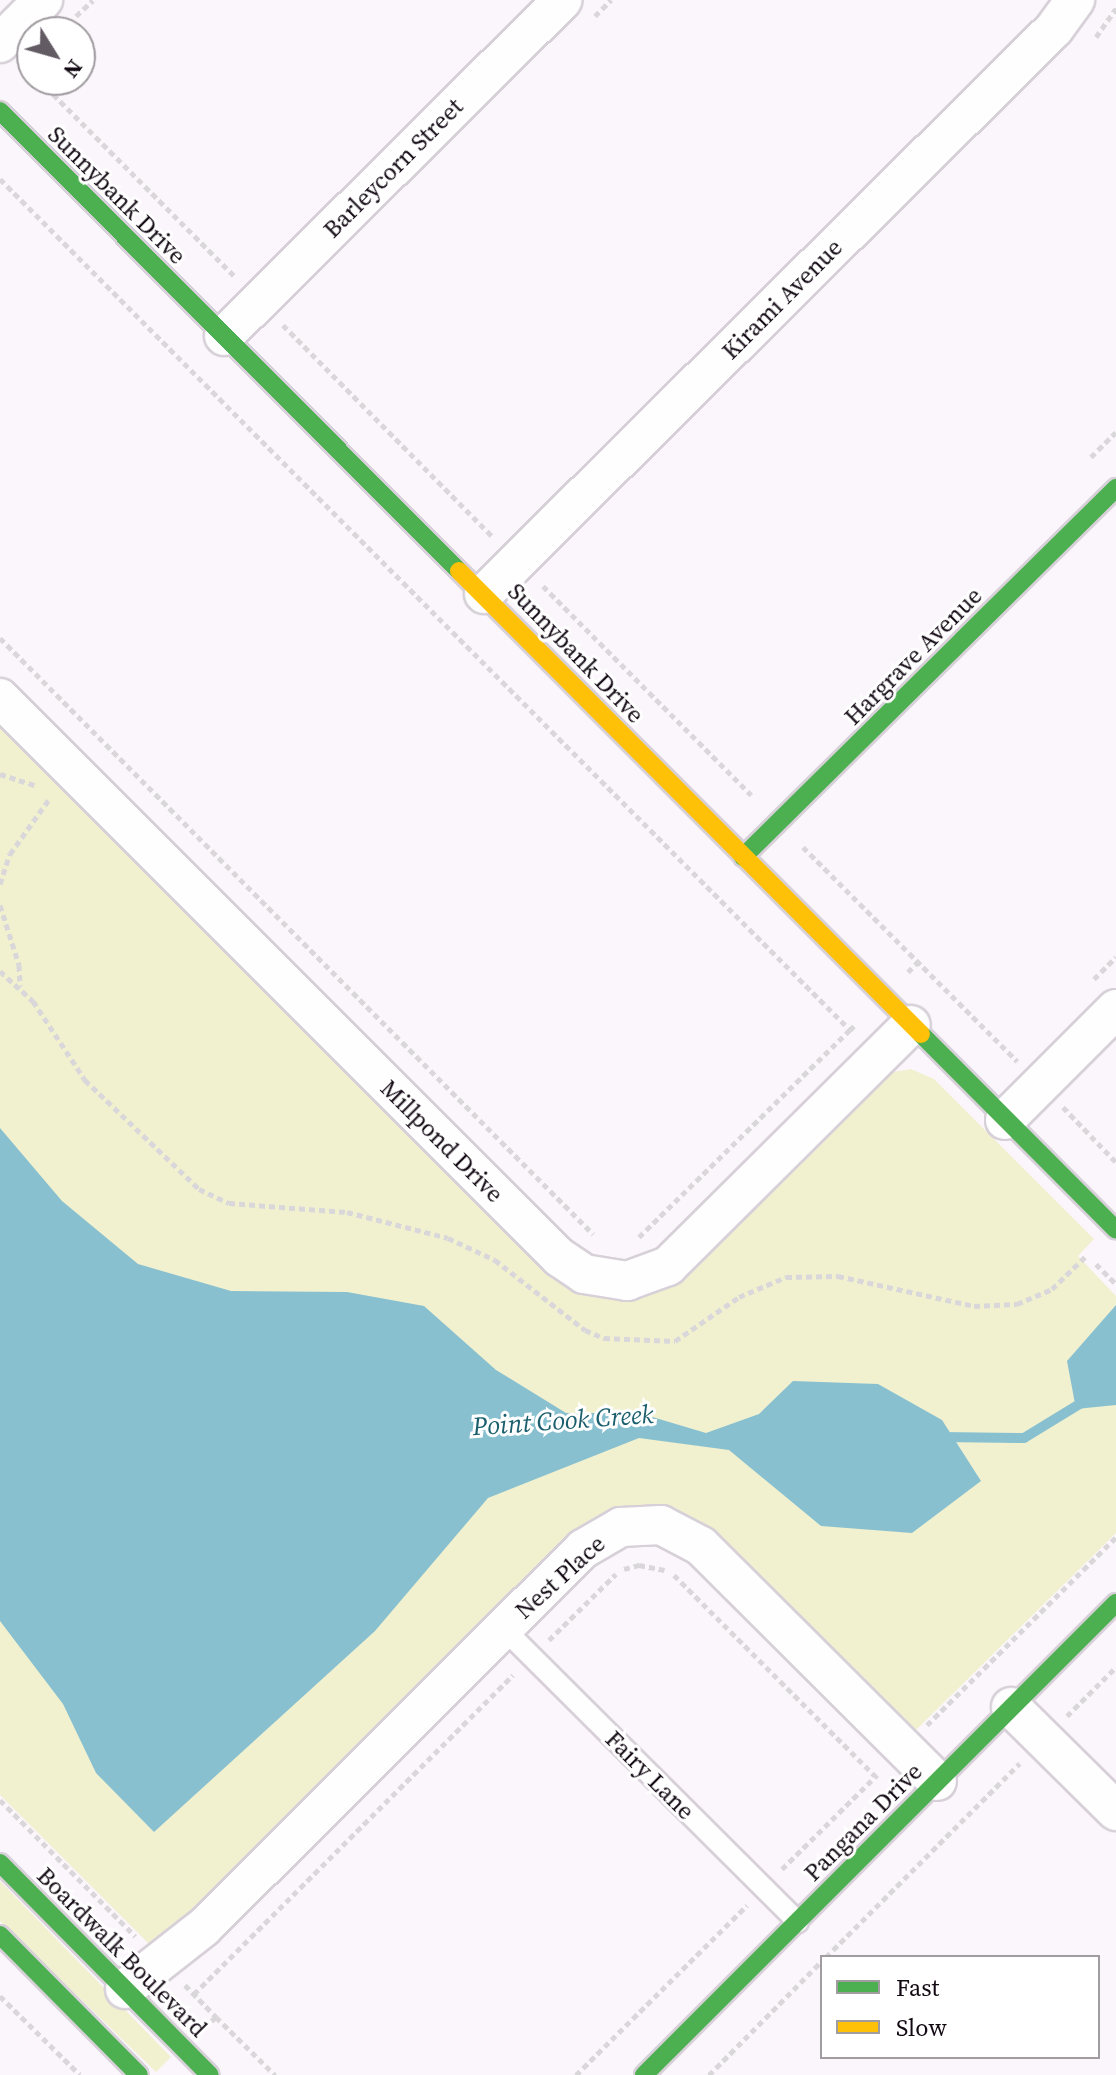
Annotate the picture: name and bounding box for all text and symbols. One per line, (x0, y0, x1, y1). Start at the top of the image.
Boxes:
north arrow (16, 16, 96, 96)
text: N (57, 54, 90, 85)
street label: Barleycorn Street (317, 92, 469, 244)
street label: Sunnybank Drive (42, 120, 192, 270)
street label: Kirami Avenue (716, 233, 848, 365)
street label: Sunnybank Drive (502, 577, 650, 729)
street label: Hargrave Avenue (838, 581, 988, 731)
street label: Millpond Drive (375, 1074, 509, 1208)
water label: Point Cook Creek (471, 1399, 655, 1443)
street label: Nest Place (509, 1529, 611, 1625)
street label: Fairy Lane (600, 1725, 700, 1825)
street label: Pangana Drive (798, 1757, 928, 1887)
street label: Boardwalk Boulevard (31, 1861, 213, 2043)
legend (820, 1955, 1100, 2059)
text: Fast (896, 1971, 939, 2004)
text: Slow (896, 2011, 947, 2044)

